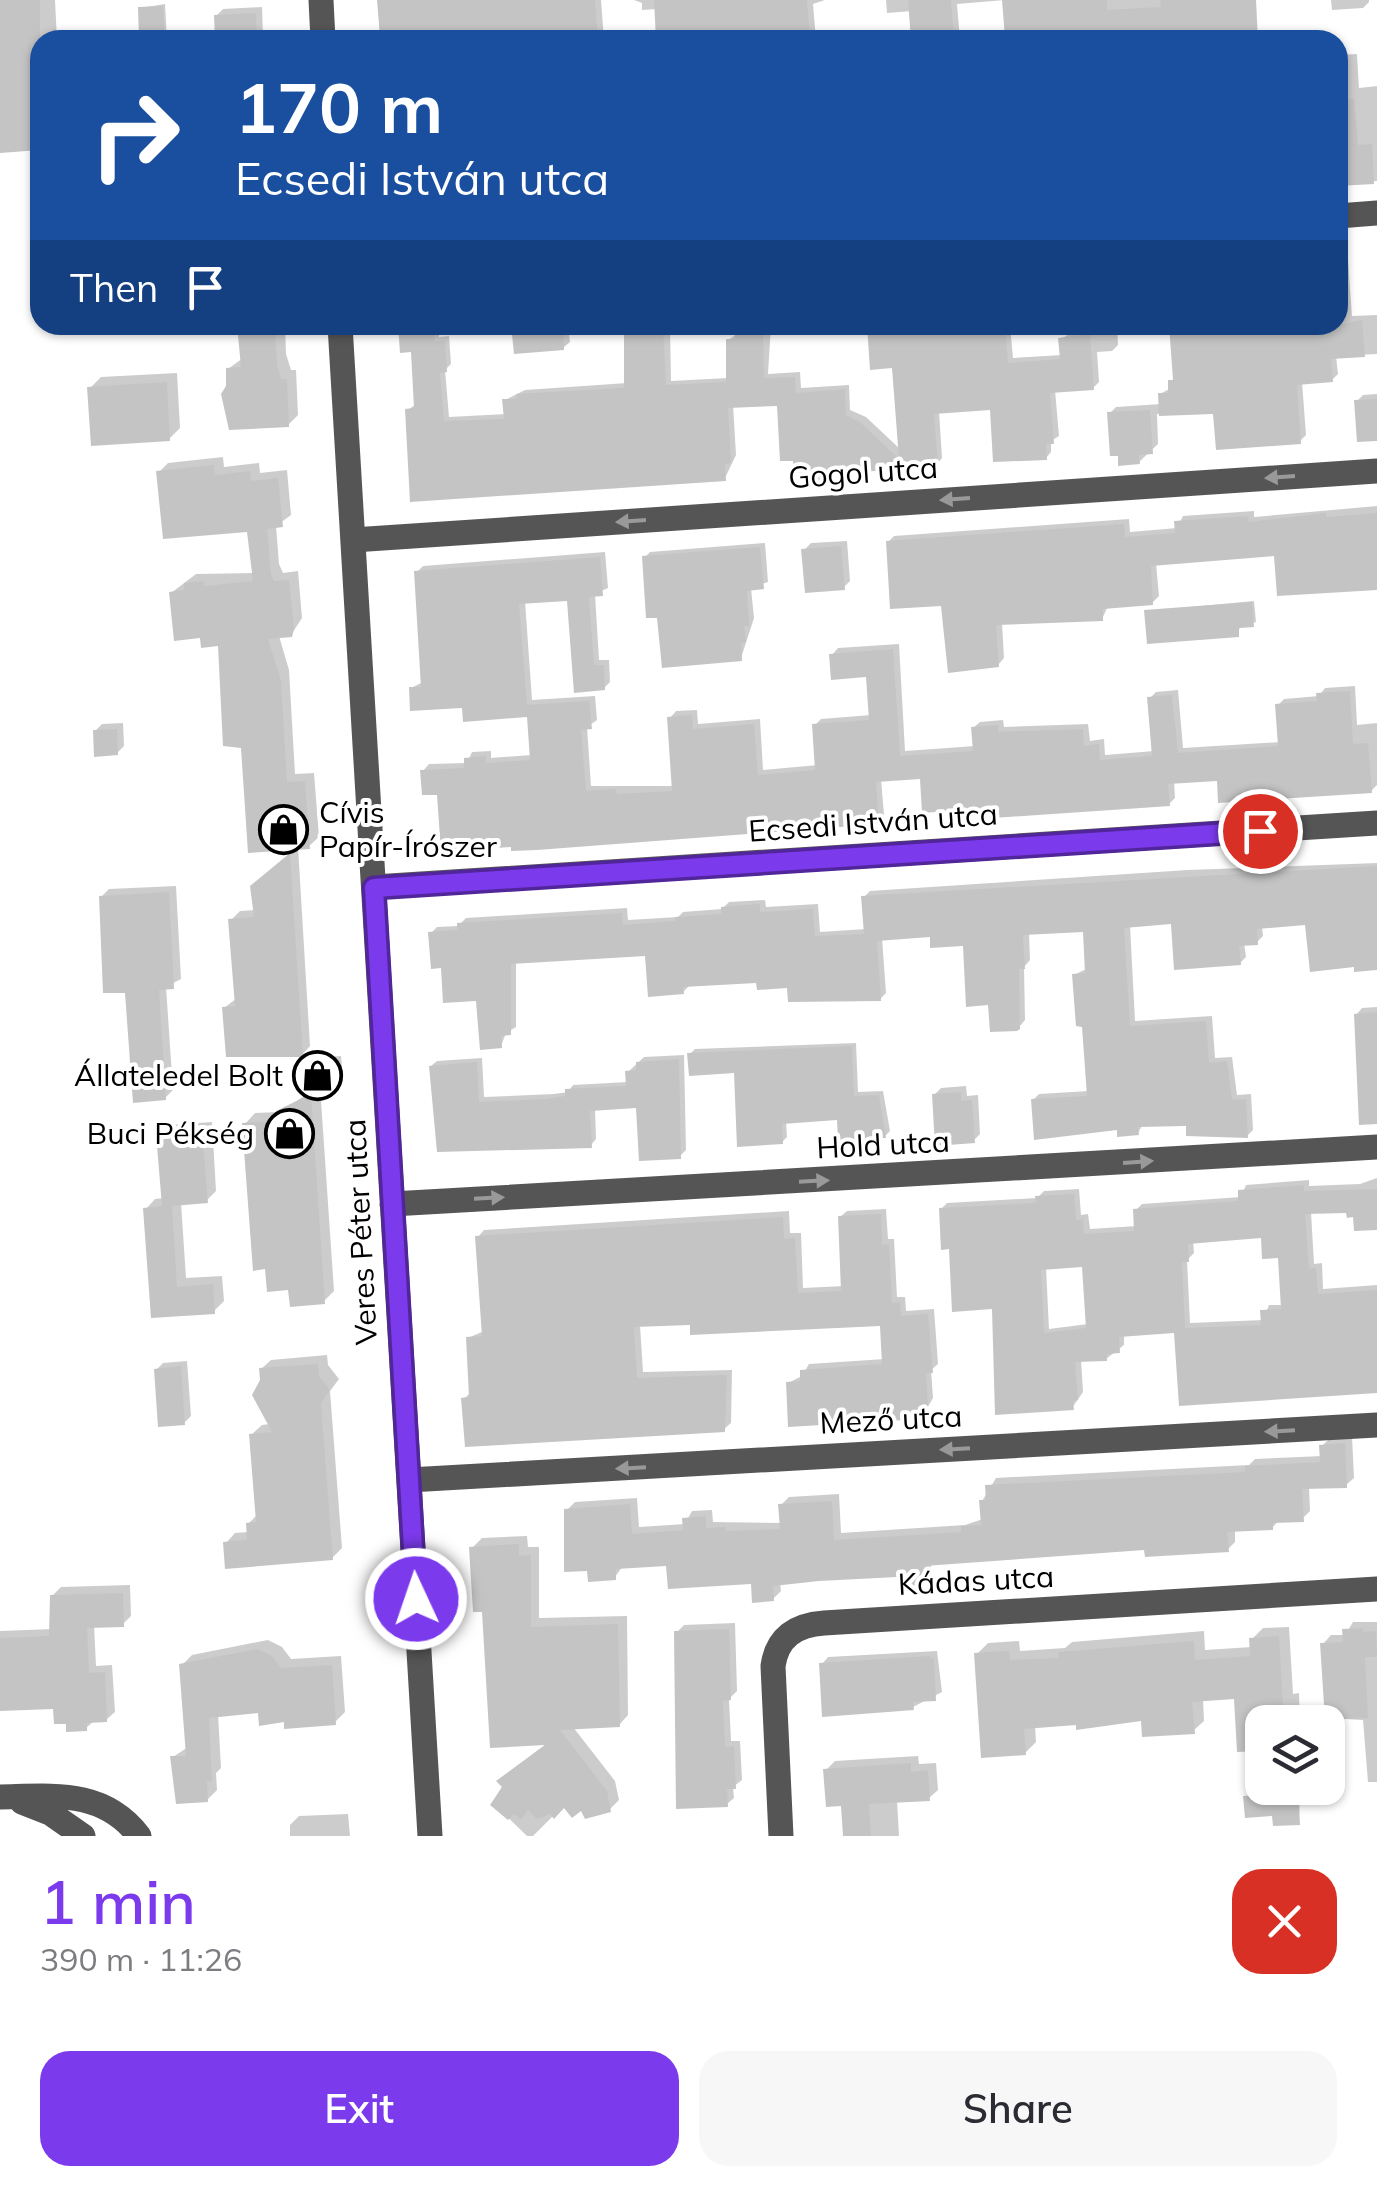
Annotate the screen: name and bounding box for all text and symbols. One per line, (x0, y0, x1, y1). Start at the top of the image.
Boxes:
text: 170 m (235, 63, 443, 151)
icon: right (70, 70, 200, 200)
text: Ecsedi István utca (235, 150, 609, 206)
icon: arrive (178, 260, 233, 315)
text: Then (70, 264, 158, 312)
street label: Gogol utca (787, 448, 939, 496)
one-way arrow (1263, 469, 1295, 485)
one-way arrow (939, 491, 971, 507)
one-way arrow (615, 513, 647, 529)
pin (1218, 789, 1303, 874)
place label: Cívis Papír-Írószer (319, 793, 497, 865)
street label: Ecsedi István utca (747, 794, 999, 850)
shop icon: Cívis Papír-Írószer (258, 804, 310, 856)
icon: arrive (1233, 804, 1288, 859)
shop icon: Állateledel Bolt (292, 1050, 344, 1102)
place label: Állateledel Bolt (74, 1056, 283, 1094)
shop icon: Buci Pékség (263, 1108, 315, 1160)
place label: Buci Pékség (87, 1114, 254, 1152)
street label: Veres Péter utca (335, 1118, 385, 1346)
street label: Hold utca (815, 1122, 951, 1166)
one-way arrow (1123, 1154, 1155, 1170)
one-way arrow (799, 1173, 830, 1189)
one-way arrow (474, 1190, 506, 1206)
street label: Mező utca (819, 1396, 963, 1442)
one-way arrow (1263, 1423, 1295, 1439)
one-way arrow (939, 1441, 971, 1457)
one-way arrow (614, 1460, 646, 1476)
position arrow (364, 1547, 468, 1651)
street label: Kádas utca (897, 1557, 1055, 1603)
map controls (1245, 1705, 1345, 1805)
button: layers (1245, 1705, 1345, 1805)
text: 1 min (40, 1864, 196, 1939)
button: close (1232, 1869, 1337, 1974)
text: 390 m · 11:26 (40, 1939, 242, 1979)
button: Exit (40, 2051, 679, 2166)
button: Share (699, 2051, 1337, 2166)

